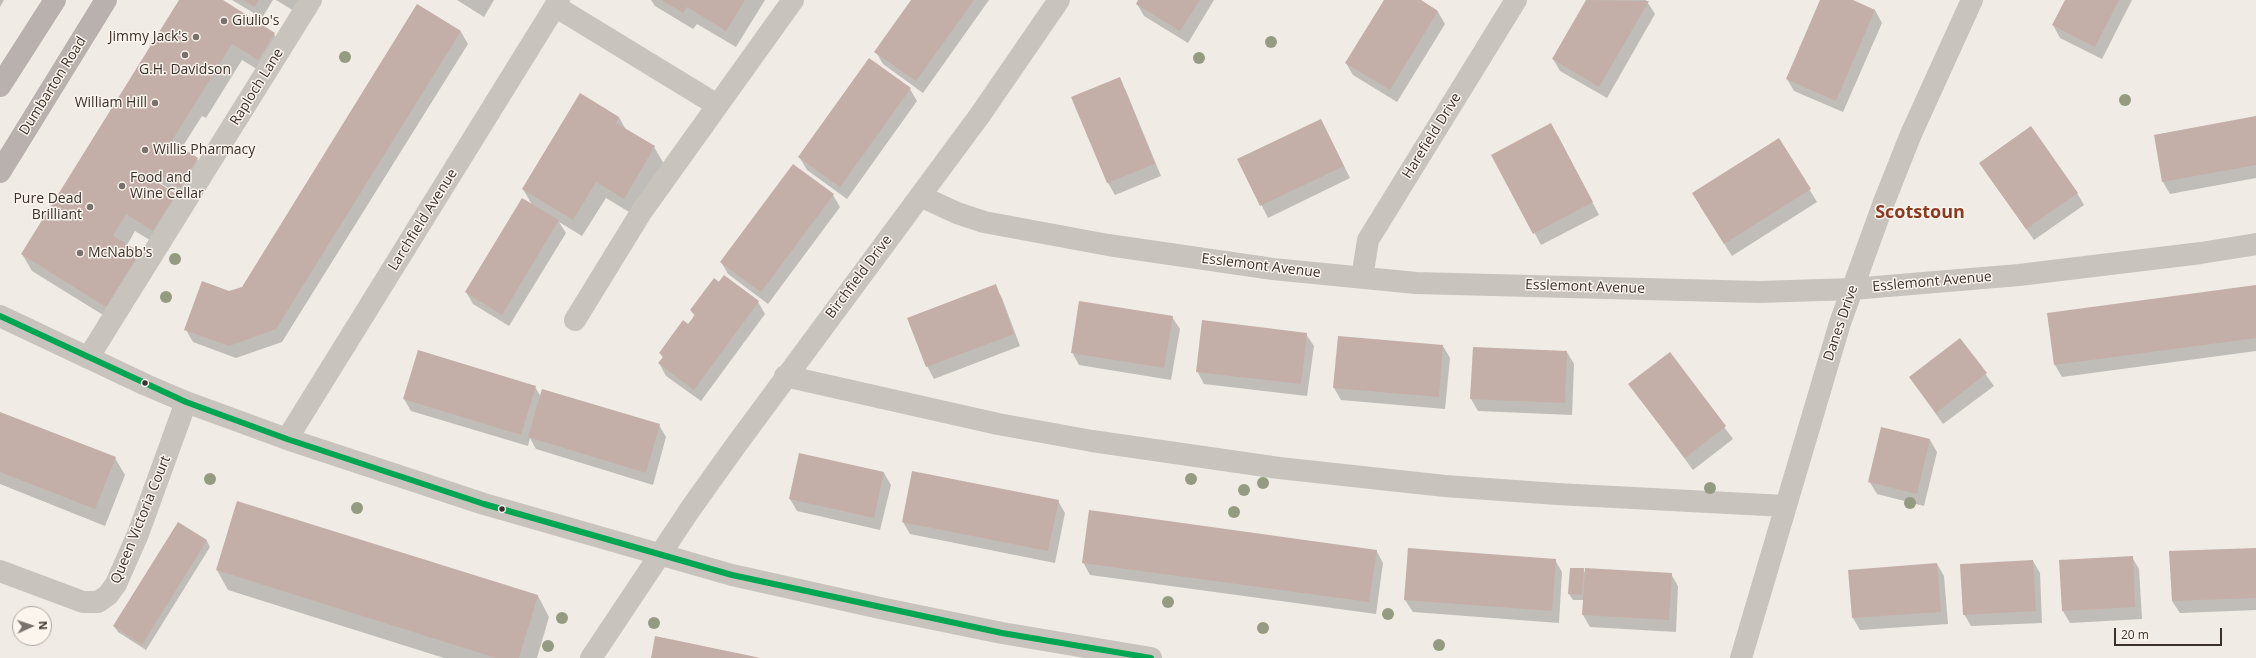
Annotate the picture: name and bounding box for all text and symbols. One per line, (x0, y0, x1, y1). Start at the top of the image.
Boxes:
place label: Giulio's (232, 13, 280, 29)
marker: Giulio's (219, 16, 229, 26)
place label: Jimmy Jack's (109, 29, 188, 45)
marker: Jimmy Jack's (191, 32, 201, 42)
street label: Dumbarton Road (16, 34, 90, 138)
street label: Raploch Lane (227, 45, 287, 129)
marker: G.H. Davidson (180, 50, 190, 60)
place label: G.H. Davidson (139, 62, 231, 78)
street label: Harefield Drive (1399, 90, 1465, 182)
place label: William Hill (75, 95, 147, 111)
marker: William Hill (150, 98, 160, 108)
place label: Willis Pharmacy (153, 142, 255, 158)
marker: Willis Pharmacy (140, 145, 150, 155)
street label: Larchfield Avenue (385, 166, 461, 274)
place label: Food and Wine Cellar (130, 170, 204, 202)
marker: Food and Wine Cellar (117, 181, 127, 191)
place label: Pure Dead Brilliant (13, 191, 82, 224)
marker: Pure Dead Brilliant (85, 202, 95, 212)
district label: Scotstoun (1875, 202, 1965, 224)
street label: Birchfield Drive (822, 232, 896, 322)
place label: McNabb's (88, 245, 152, 261)
marker: McNabb's (75, 248, 85, 258)
street label: Esslemont Avenue (1200, 250, 1322, 282)
street label: Esslemont Avenue (1872, 268, 1992, 296)
street label: Esslemont Avenue (1525, 277, 1645, 297)
street label: Danes Drive (1820, 283, 1862, 363)
unlabelled marker (140, 378, 150, 388)
street label: Queen Victoria Court (108, 454, 174, 586)
unlabelled marker (497, 504, 507, 514)
north arrow (12, 606, 52, 646)
scale bar (2116, 620, 2224, 646)
text: N (36, 621, 51, 630)
text: 20 m (2121, 626, 2149, 643)

